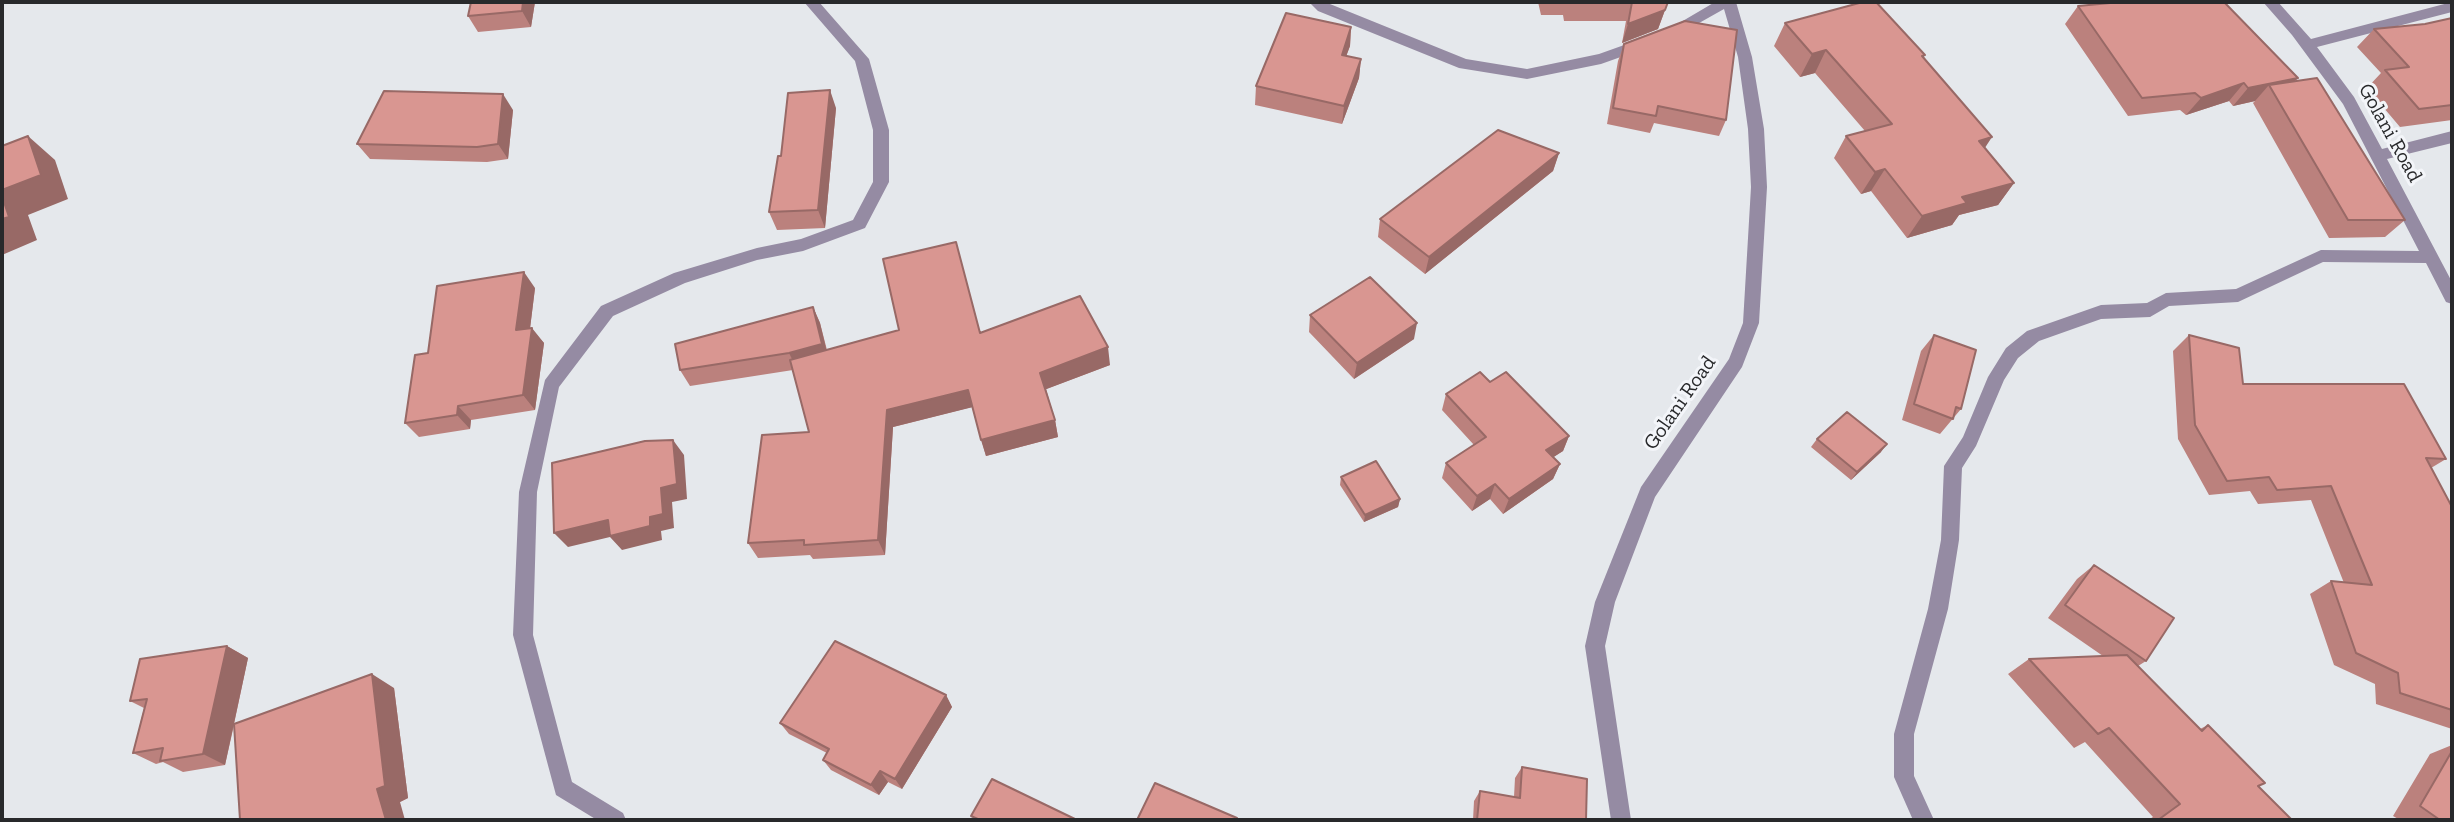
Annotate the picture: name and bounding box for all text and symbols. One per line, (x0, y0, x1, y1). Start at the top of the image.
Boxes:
street label: Golani Road (2353, 79, 2427, 187)
street label: Golani Road (1638, 351, 1722, 455)

